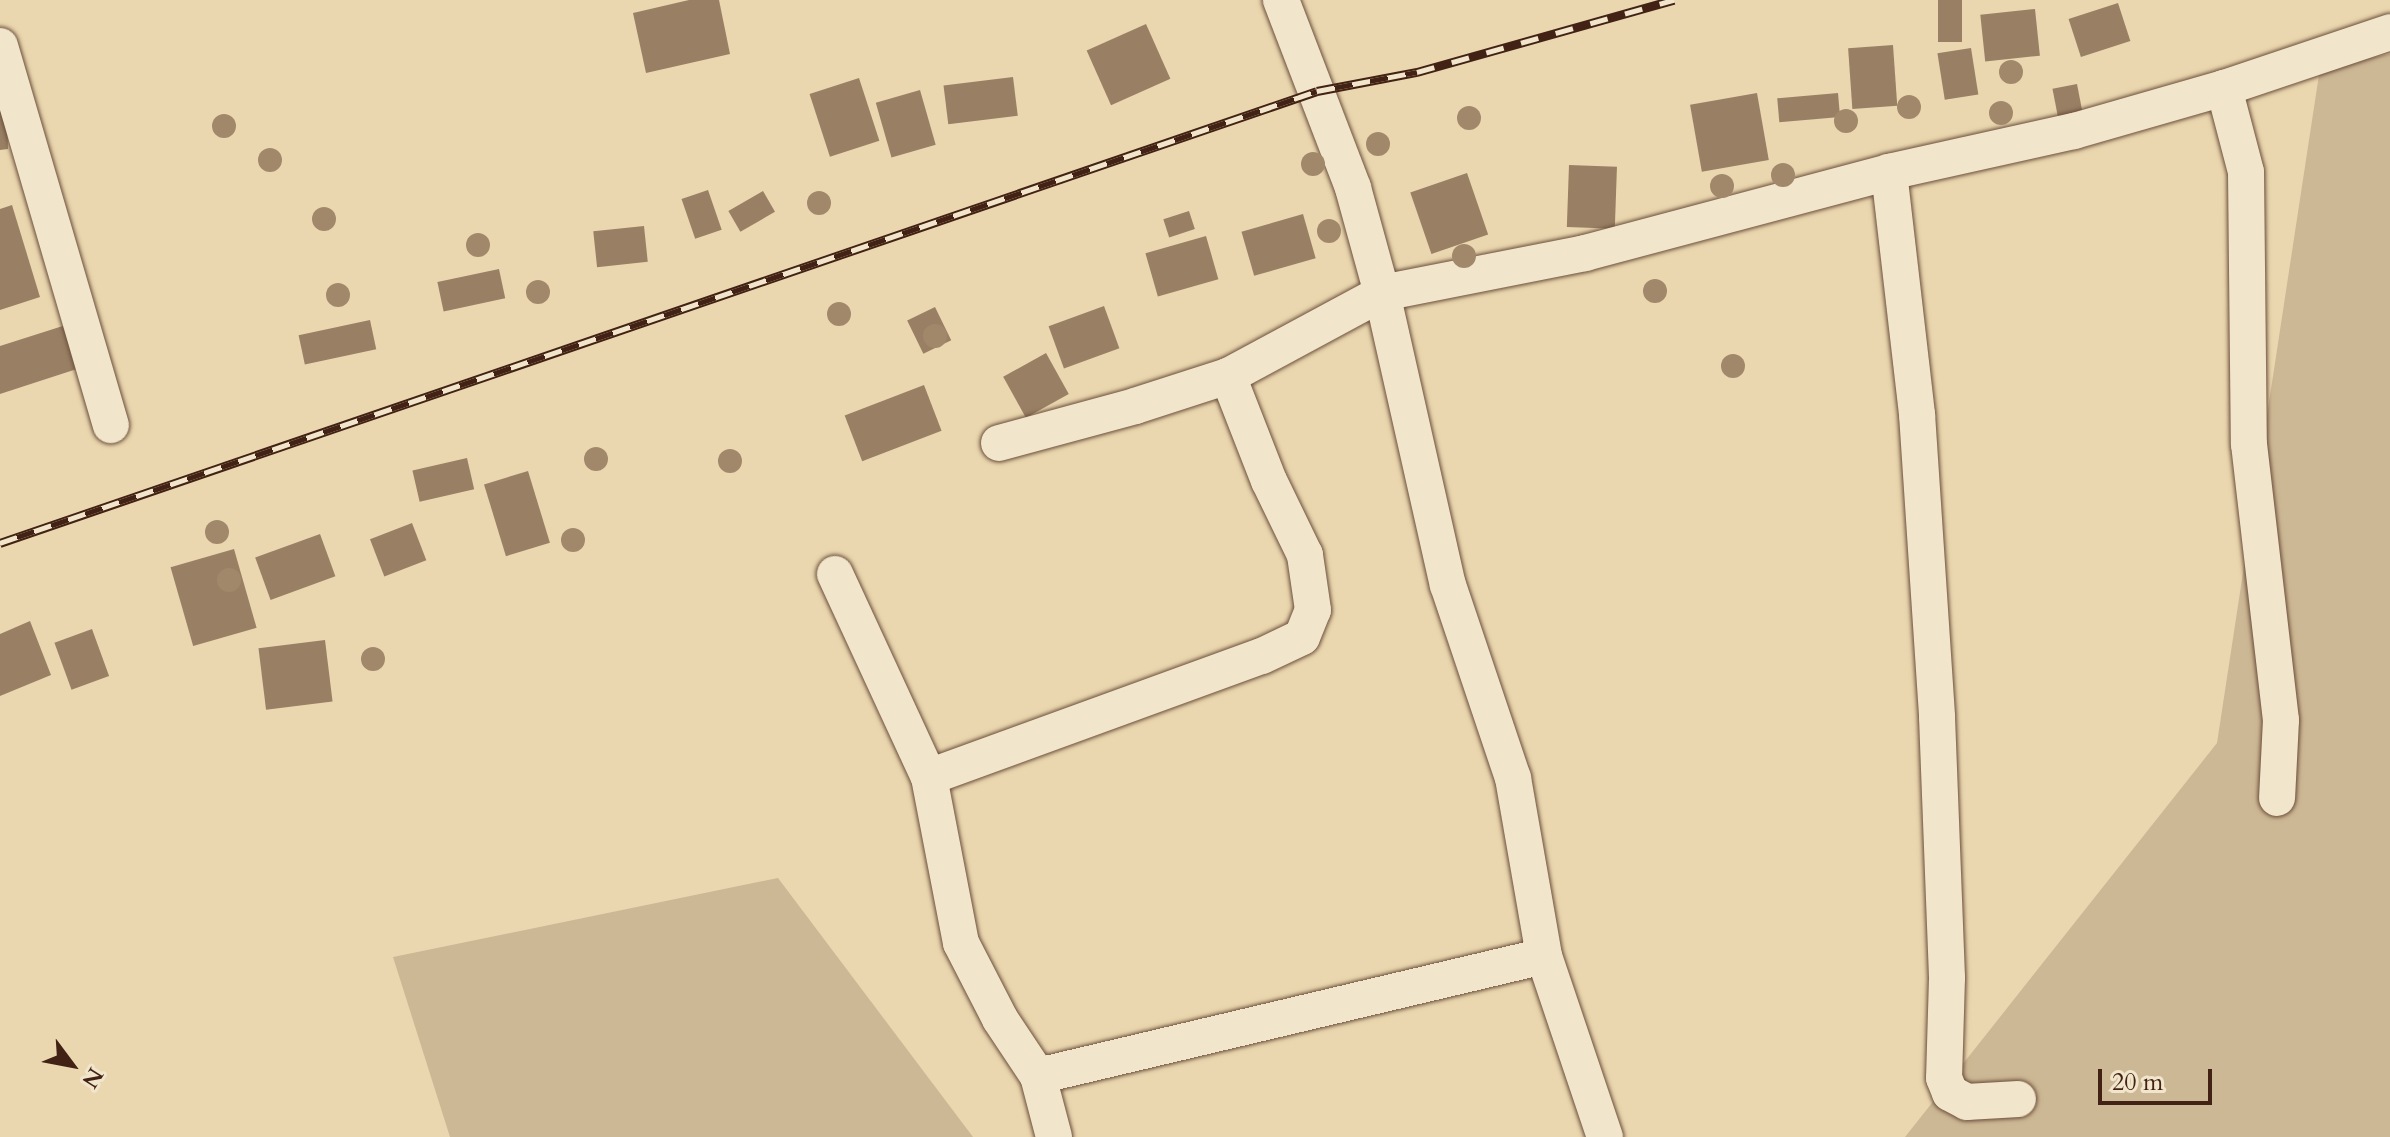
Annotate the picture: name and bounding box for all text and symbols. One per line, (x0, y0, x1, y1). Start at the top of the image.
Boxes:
north arrow (32, 1025, 112, 1105)
scale bar (2102, 1053, 2216, 1103)
text: N (75, 1062, 110, 1094)
text: 20 m (2112, 1066, 2163, 1099)

